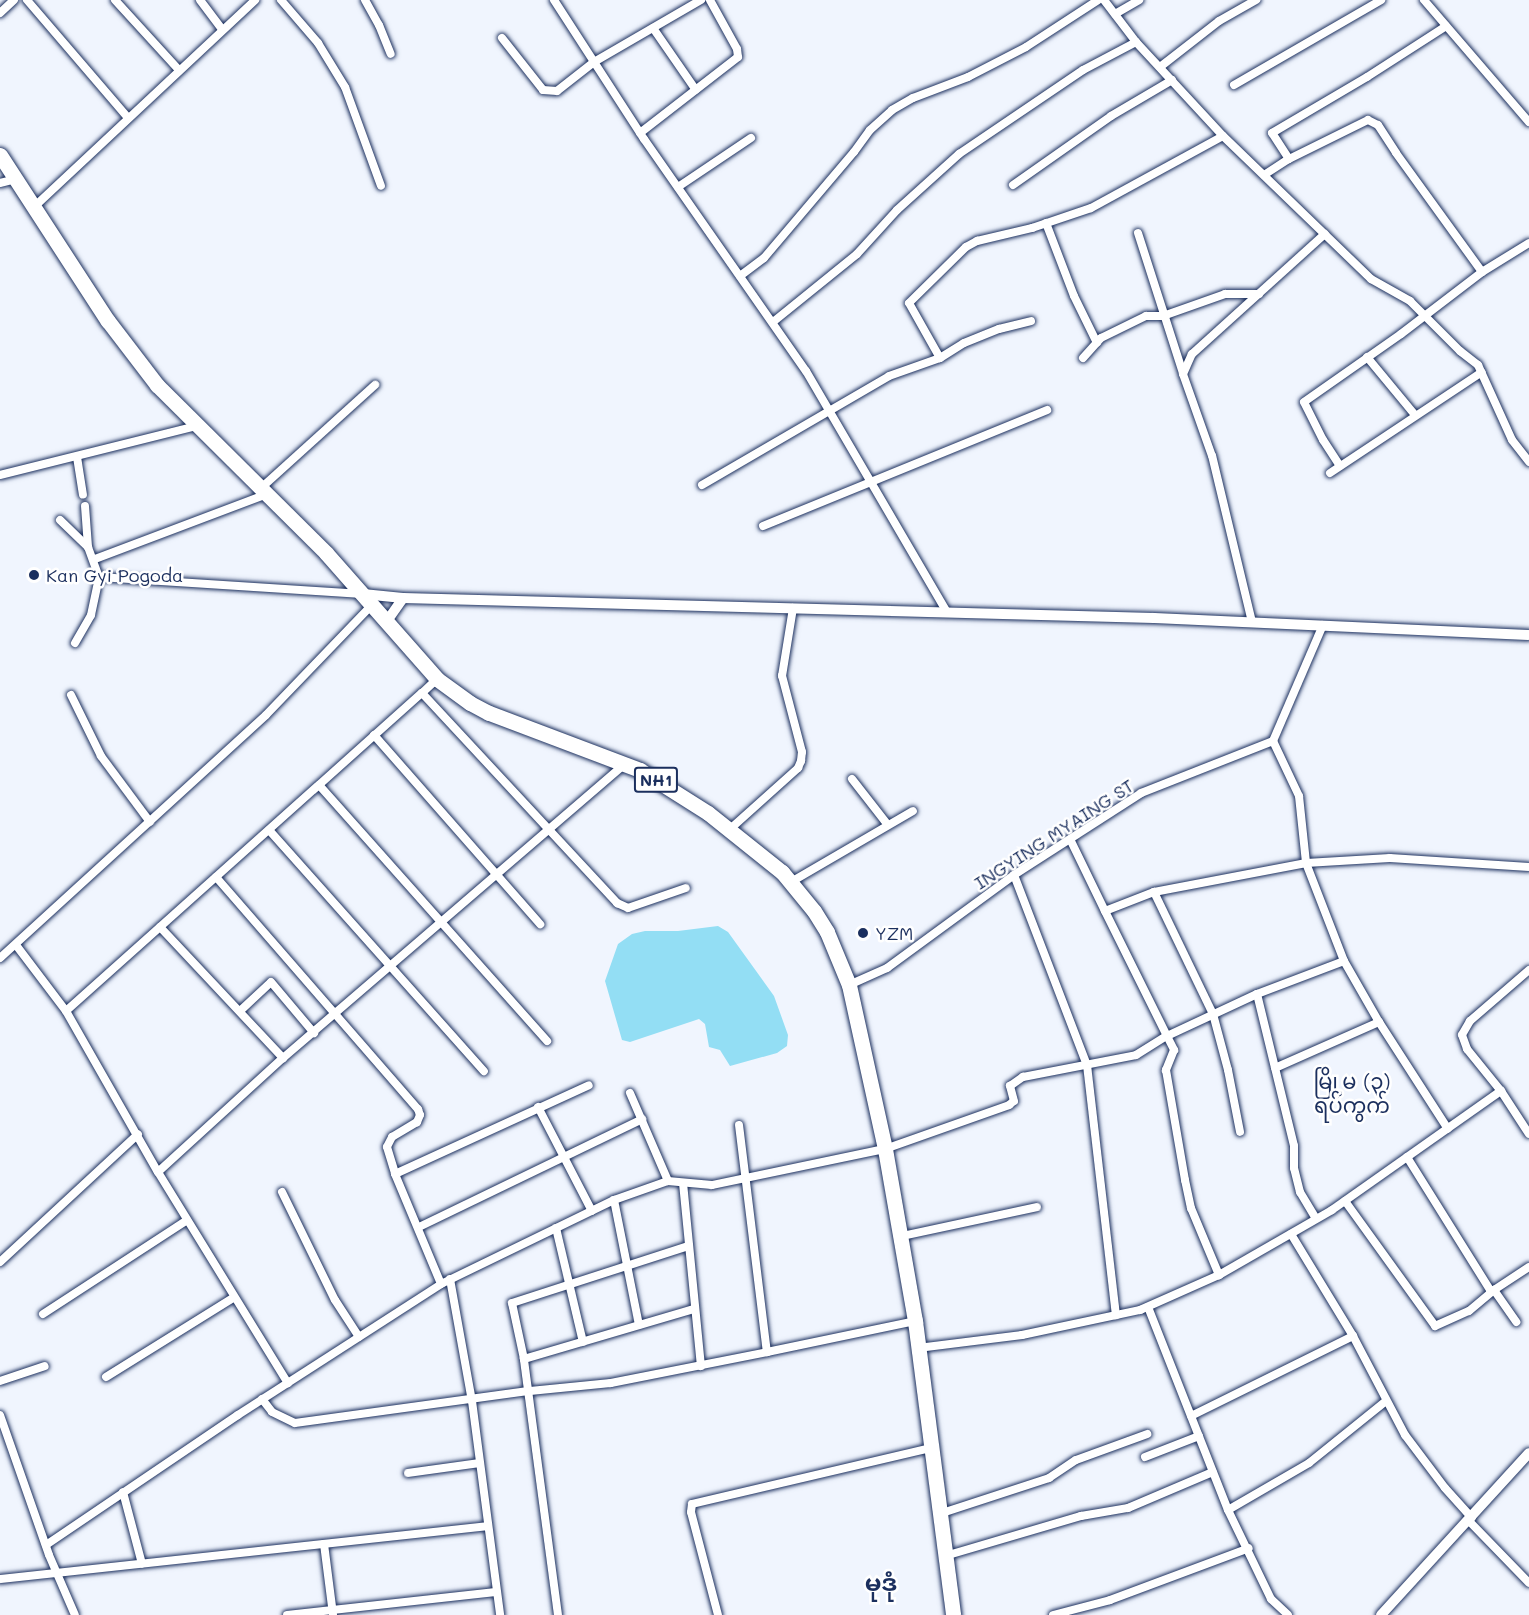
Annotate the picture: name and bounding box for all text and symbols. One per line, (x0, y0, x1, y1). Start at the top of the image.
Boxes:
place label: Kan Gyi Pogoda (46, 564, 183, 586)
marker: Kan Gyi Pogoda (27, 568, 41, 582)
road number: NH1 (634, 767, 678, 793)
street label: INGYING MYAING ST (970, 774, 1138, 894)
place label: YZM (875, 922, 913, 944)
marker: YZM (856, 926, 870, 940)
district label: မြို့မ (၃) ရပ်ကွက် (1313, 1068, 1391, 1118)
district label: မုဒုံ (865, 1568, 897, 1596)

